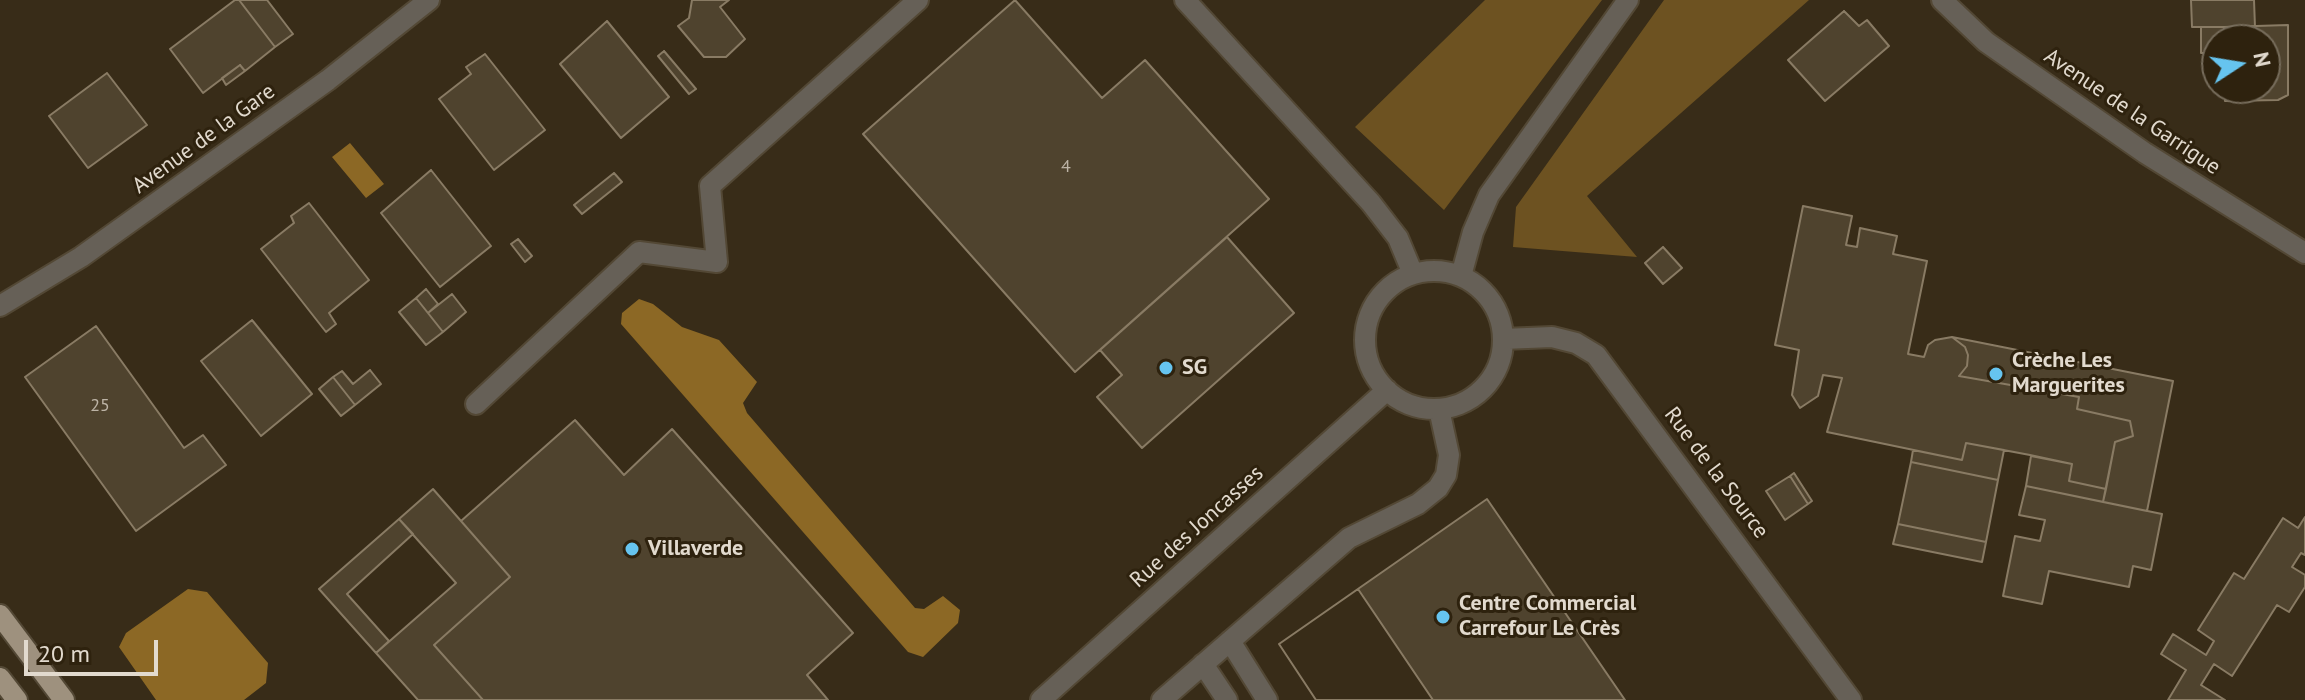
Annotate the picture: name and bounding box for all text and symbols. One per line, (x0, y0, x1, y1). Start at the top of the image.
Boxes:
north arrow (2201, 24, 2281, 104)
street label: Avenue de la Garrigue (2039, 43, 2225, 181)
text: N (2247, 49, 2278, 69)
street label: Avenue de la Gare (128, 78, 280, 200)
house number: 4 (1061, 156, 1071, 178)
place label: Crèche Les Marguerites (2012, 348, 2125, 400)
place label: SG (1182, 355, 1207, 381)
marker: SG (1157, 359, 1175, 377)
marker: Crèche Les Marguerites (1987, 365, 2005, 383)
house number: 25 (90, 395, 110, 417)
street label: Rue de la Source (1658, 402, 1774, 544)
street label: Rue des Joncasses (1125, 460, 1269, 594)
place label: Villaverde (648, 536, 743, 562)
marker: Villaverde (623, 540, 641, 558)
place label: Centre Commercial Carrefour Le Crès (1459, 591, 1636, 642)
marker: Centre Commercial Carrefour Le Crès (1434, 608, 1452, 626)
scale bar (28, 624, 162, 674)
text: 20 m (38, 638, 90, 669)

